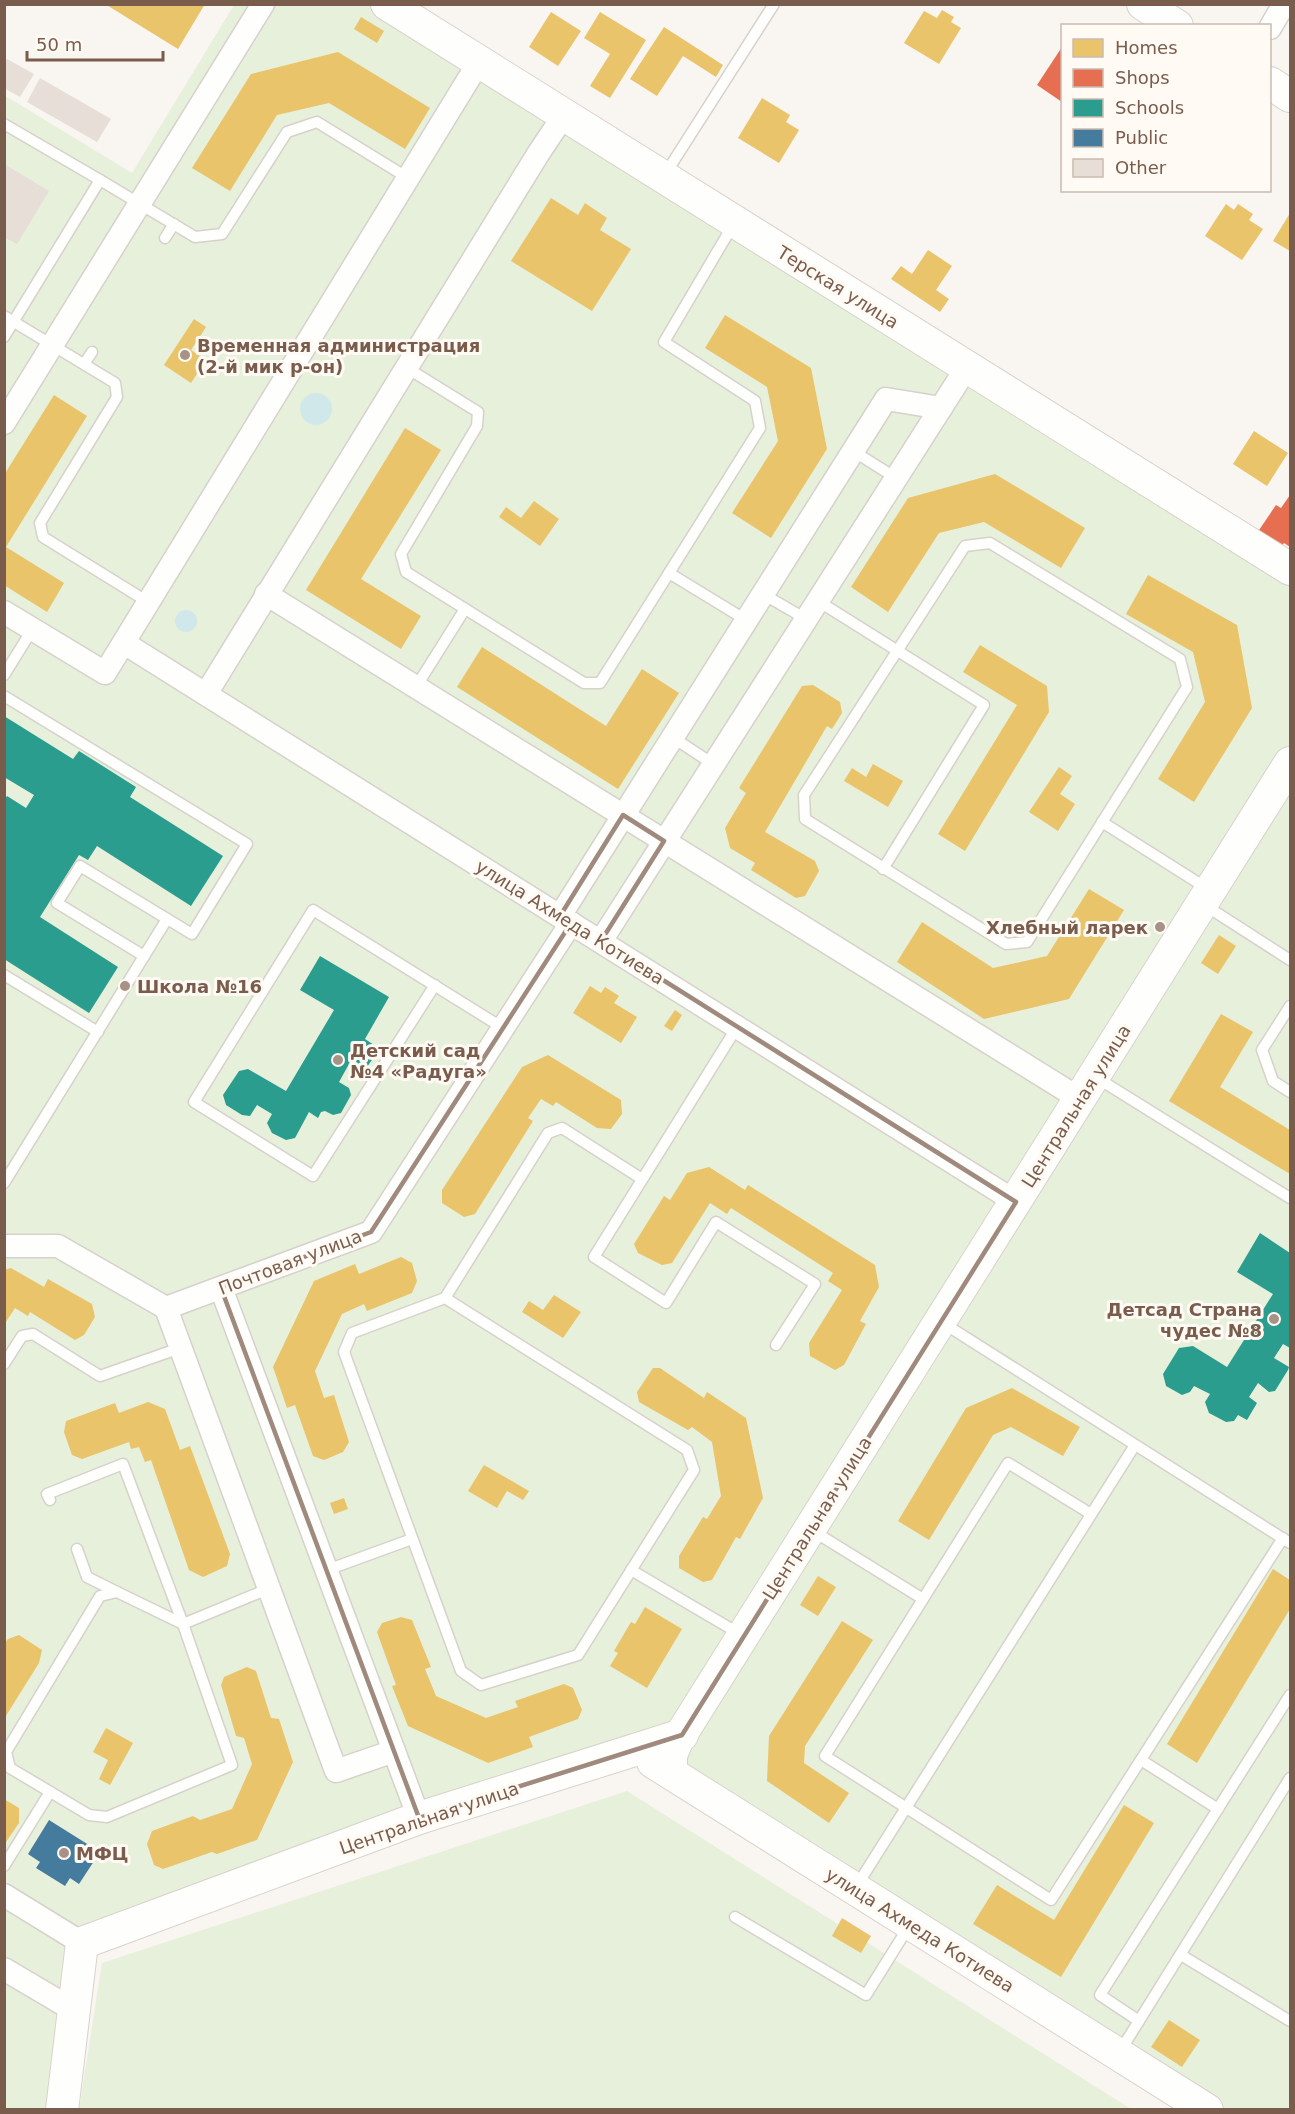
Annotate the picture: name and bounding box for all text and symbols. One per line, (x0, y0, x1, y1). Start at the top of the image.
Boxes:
scale bar (27, 24, 164, 62)
legend (1061, 24, 1271, 192)
text: 50 m (36, 34, 82, 55)
text: Homes (1115, 37, 1178, 58)
text: Shops (1115, 67, 1170, 88)
text: Schools (1115, 97, 1184, 118)
text: Public (1115, 127, 1168, 148)
text: Other (1115, 157, 1167, 178)
street label: Терская улица (773, 241, 902, 333)
place label: Временная администрация (2-й мик р-он) (197, 335, 480, 377)
marker: Временная администрация (2-й мик р-он) (178, 348, 192, 362)
street label: улица Ахмеда Котиева (472, 855, 668, 989)
place label: Хлебный ларек (986, 917, 1148, 938)
marker: Хлебный ларек (1153, 920, 1167, 934)
place label: Школа №16 (137, 976, 262, 997)
marker: Школа №16 (118, 979, 132, 993)
street label: Центральная улица (1017, 1021, 1135, 1191)
place label: Детский сад №4 «Радуга» (350, 1040, 487, 1082)
marker: Детский сад №4 «Радуга» (331, 1053, 345, 1067)
street label: Почтовая улица (215, 1225, 365, 1299)
place label: Детсад Страна чудес №8 (1106, 1299, 1262, 1341)
marker: Детсад Страна чудес №8 (1267, 1312, 1281, 1326)
street label: Центральная улица (758, 1433, 876, 1603)
street label: Центральная улица (337, 1777, 521, 1859)
place label: МФЦ (76, 1843, 128, 1864)
marker: МФЦ (57, 1846, 71, 1860)
street label: улица Ахмеда Котиева (822, 1863, 1018, 1997)

